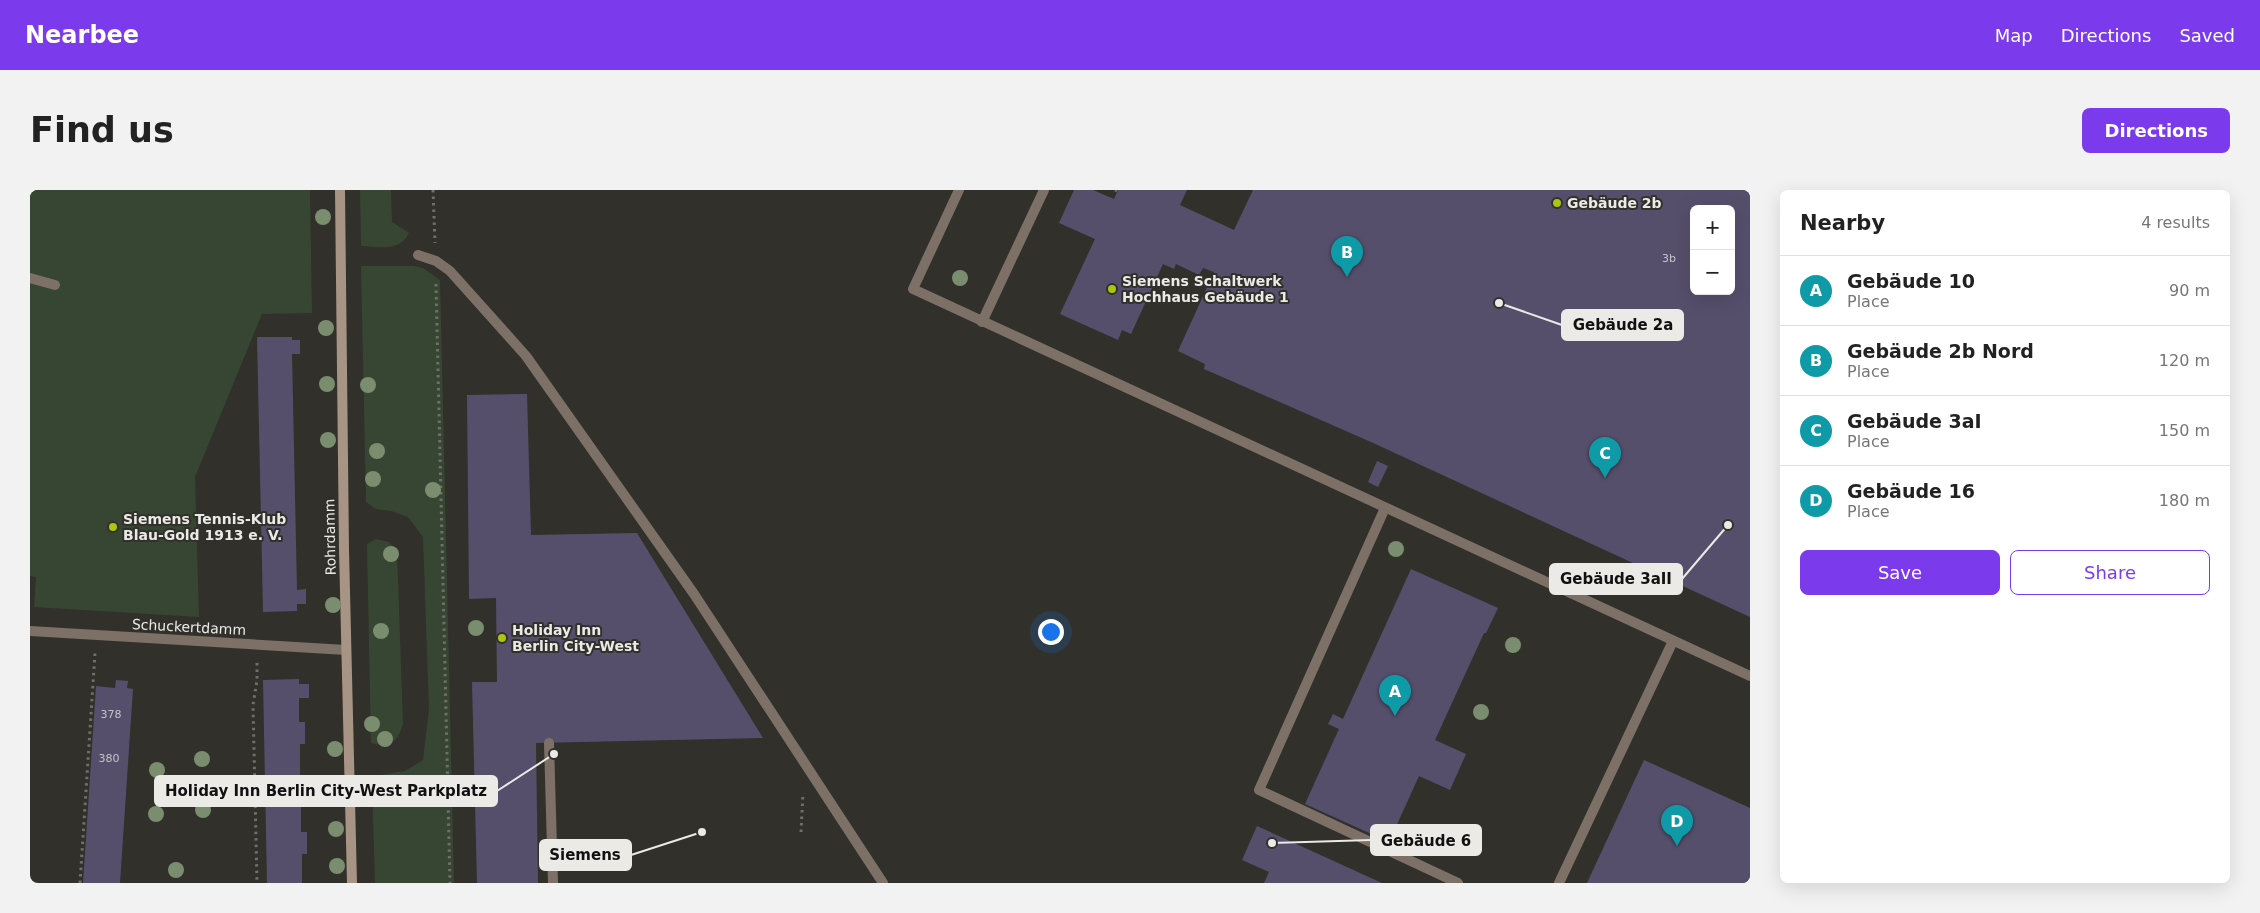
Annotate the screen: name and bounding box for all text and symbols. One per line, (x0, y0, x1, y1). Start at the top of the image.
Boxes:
text: Nearbee (25, 21, 139, 49)
text: Map (1995, 25, 2033, 46)
text: Directions (2061, 25, 2151, 46)
text: Saved (2179, 25, 2235, 46)
button: Directions (2082, 108, 2230, 153)
text: Find us (30, 110, 174, 150)
place label: Gebäude 2b (1567, 195, 1662, 211)
marker: Gebäude 2b (1551, 197, 1563, 209)
map controls (1690, 205, 1735, 295)
button: + (1690, 205, 1735, 250)
text: Nearby (1800, 211, 1885, 235)
text: 4 results (2141, 213, 2210, 232)
pin: B (1331, 236, 1363, 277)
button: − (1690, 250, 1735, 295)
house number: 3b (1662, 252, 1676, 265)
text: Gebäude 10 (1847, 270, 1975, 292)
place label: Siemens Schaltwerk Hochhaus Gebäude 1 (1122, 273, 1289, 305)
text: A (1810, 281, 1822, 300)
text: 90 m (2169, 281, 2210, 300)
marker: Siemens Schaltwerk Hochhaus Gebäude 1 (1106, 283, 1118, 295)
text: Place (1847, 292, 1890, 311)
callout: Gebäude 2a (1562, 310, 1683, 340)
text: Gebäude 2a (1573, 316, 1673, 334)
text: Gebäude 2b Nord (1847, 340, 2034, 362)
text: B (1810, 351, 1822, 370)
text: 120 m (2159, 351, 2210, 370)
text: Place (1847, 362, 1890, 381)
text: Gebäude 3aI (1847, 410, 1982, 432)
text: C (1810, 421, 1822, 440)
text: 150 m (2159, 421, 2210, 440)
text: Place (1847, 432, 1890, 451)
pin: C (1589, 437, 1621, 478)
text: Gebäude 16 (1847, 480, 1975, 502)
text: D (1809, 491, 1823, 510)
text: 180 m (2159, 491, 2210, 510)
street label: Rohrdamm (321, 498, 339, 576)
text: Place (1847, 502, 1890, 521)
place label: Siemens Tennis-Klub Blau-Gold 1913 e. V. (123, 511, 286, 543)
marker: Siemens Tennis-Klub Blau-Gold 1913 e. V. (107, 521, 119, 533)
button: Save (1800, 550, 2000, 595)
button: Share (2010, 550, 2210, 595)
callout: Gebäude 3aII (1550, 564, 1682, 594)
text: Gebäude 3aII (1560, 570, 1672, 588)
street label: Schuckertdamm (132, 616, 246, 638)
your location (1038, 619, 1064, 645)
place label: Holiday Inn Berlin City-West (512, 622, 639, 654)
marker: Holiday Inn Berlin City-West (496, 632, 508, 644)
pin: A (1379, 675, 1411, 716)
house number: 378 (101, 708, 122, 721)
house number: 380 (99, 752, 120, 765)
callout: Holiday Inn Berlin City-West Parkplatz (155, 776, 497, 806)
text: Holiday Inn Berlin City-West Parkplatz (165, 782, 487, 800)
pin: D (1661, 805, 1693, 846)
callout: Gebäude 6 (1371, 825, 1481, 855)
text: Gebäude 6 (1381, 832, 1471, 850)
callout: Siemens (540, 840, 631, 870)
text: Siemens (549, 846, 621, 864)

